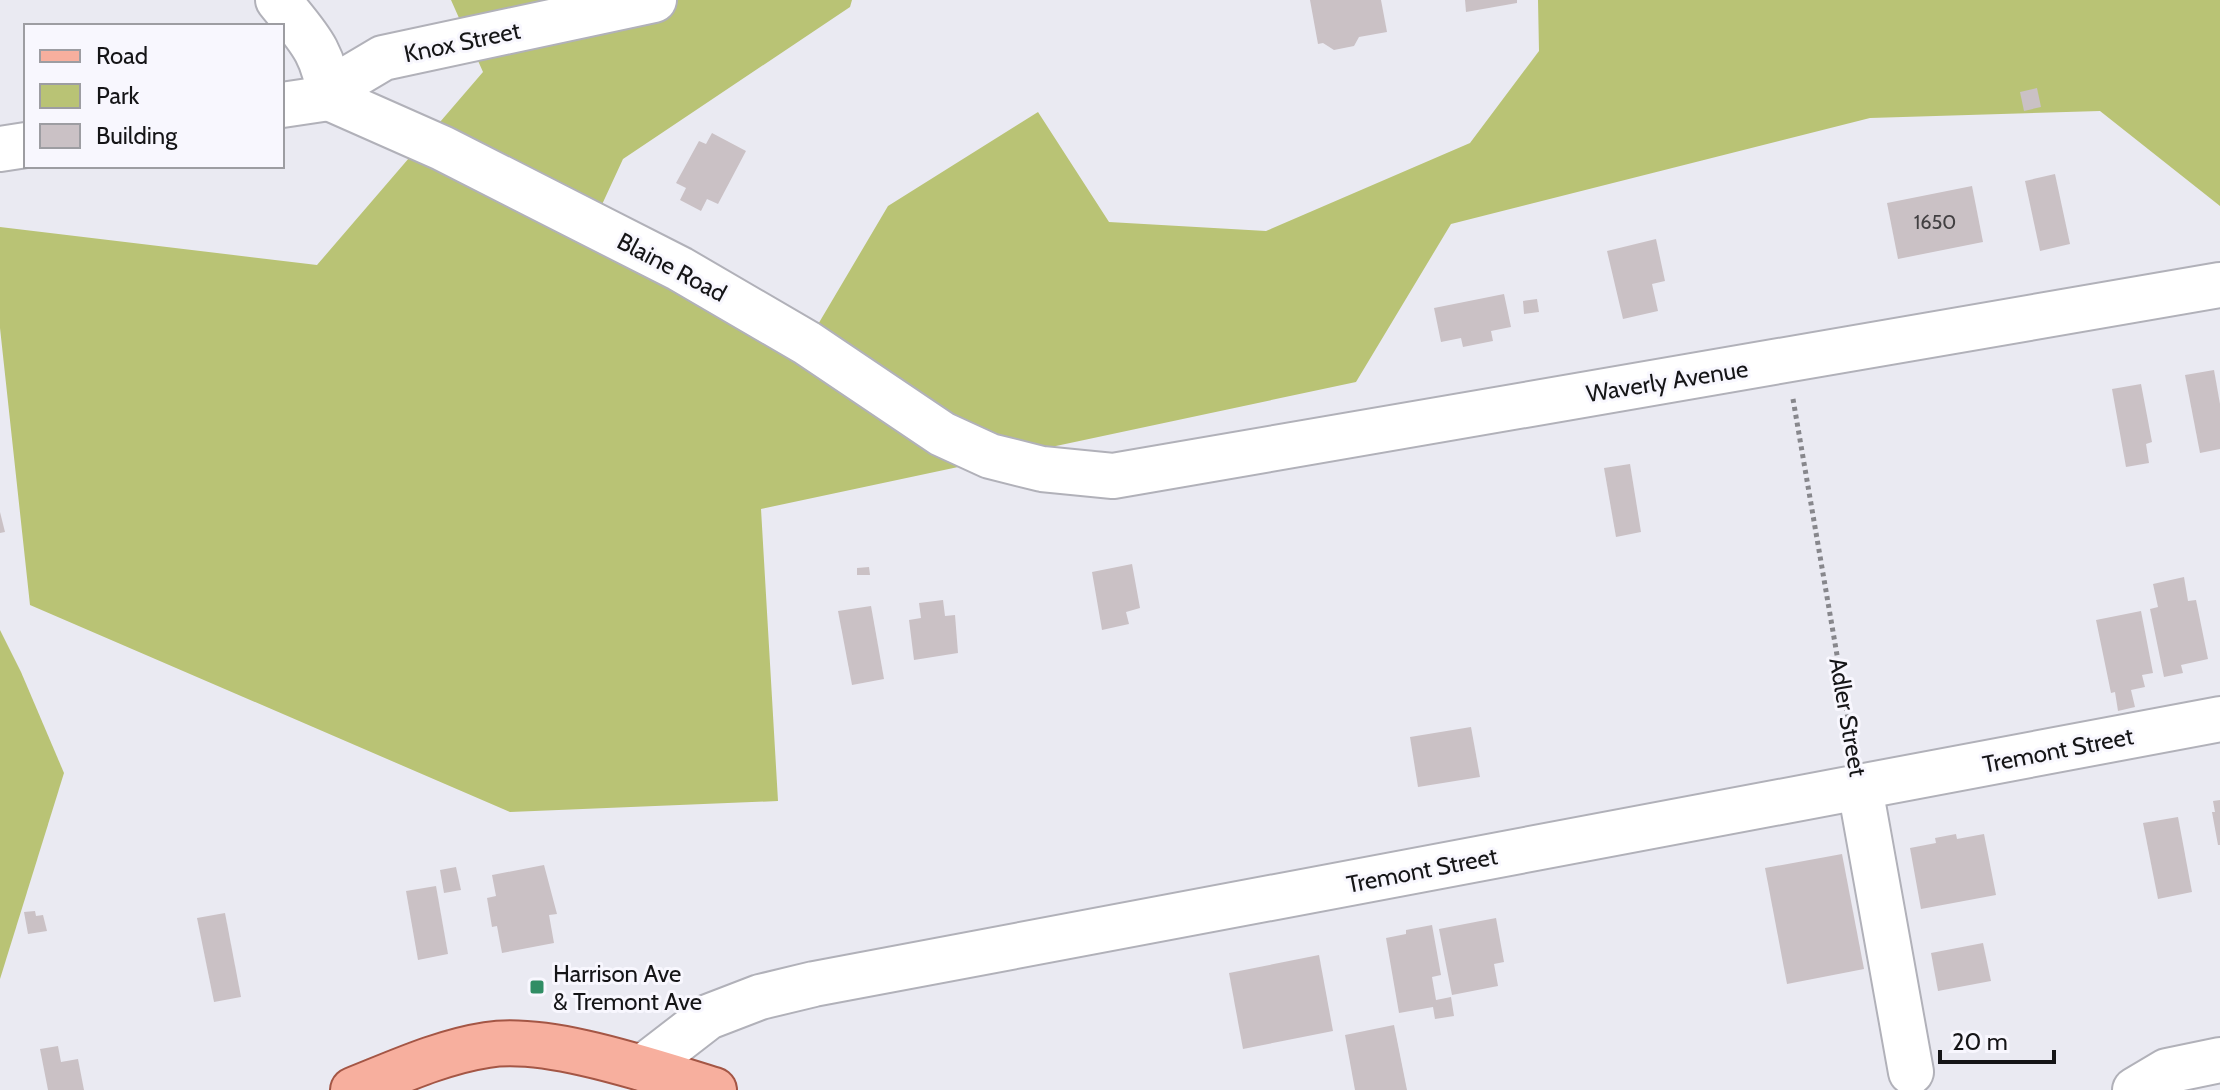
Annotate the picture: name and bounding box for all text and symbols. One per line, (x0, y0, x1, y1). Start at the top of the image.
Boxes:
street label: Knox Street (401, 16, 523, 68)
legend (24, 24, 284, 168)
text: Road (96, 41, 148, 70)
text: Park (96, 81, 139, 110)
text: Building (96, 121, 178, 150)
house number: 1650 (1914, 210, 1956, 234)
street label: Blaine Road (612, 226, 732, 308)
street label: Waverly Avenue (1584, 354, 1750, 408)
street label: Adler Street (1823, 655, 1873, 779)
street label: Tremont Street (1980, 721, 2136, 779)
street label: Tremont Street (1344, 841, 1500, 899)
place label: Harrison Ave & Tremont Ave (553, 959, 702, 1016)
marker: Harrison Ave & Tremont Ave (528, 978, 546, 996)
scale bar (1940, 1014, 2054, 1064)
text: 20 m (1952, 1027, 2008, 1056)

